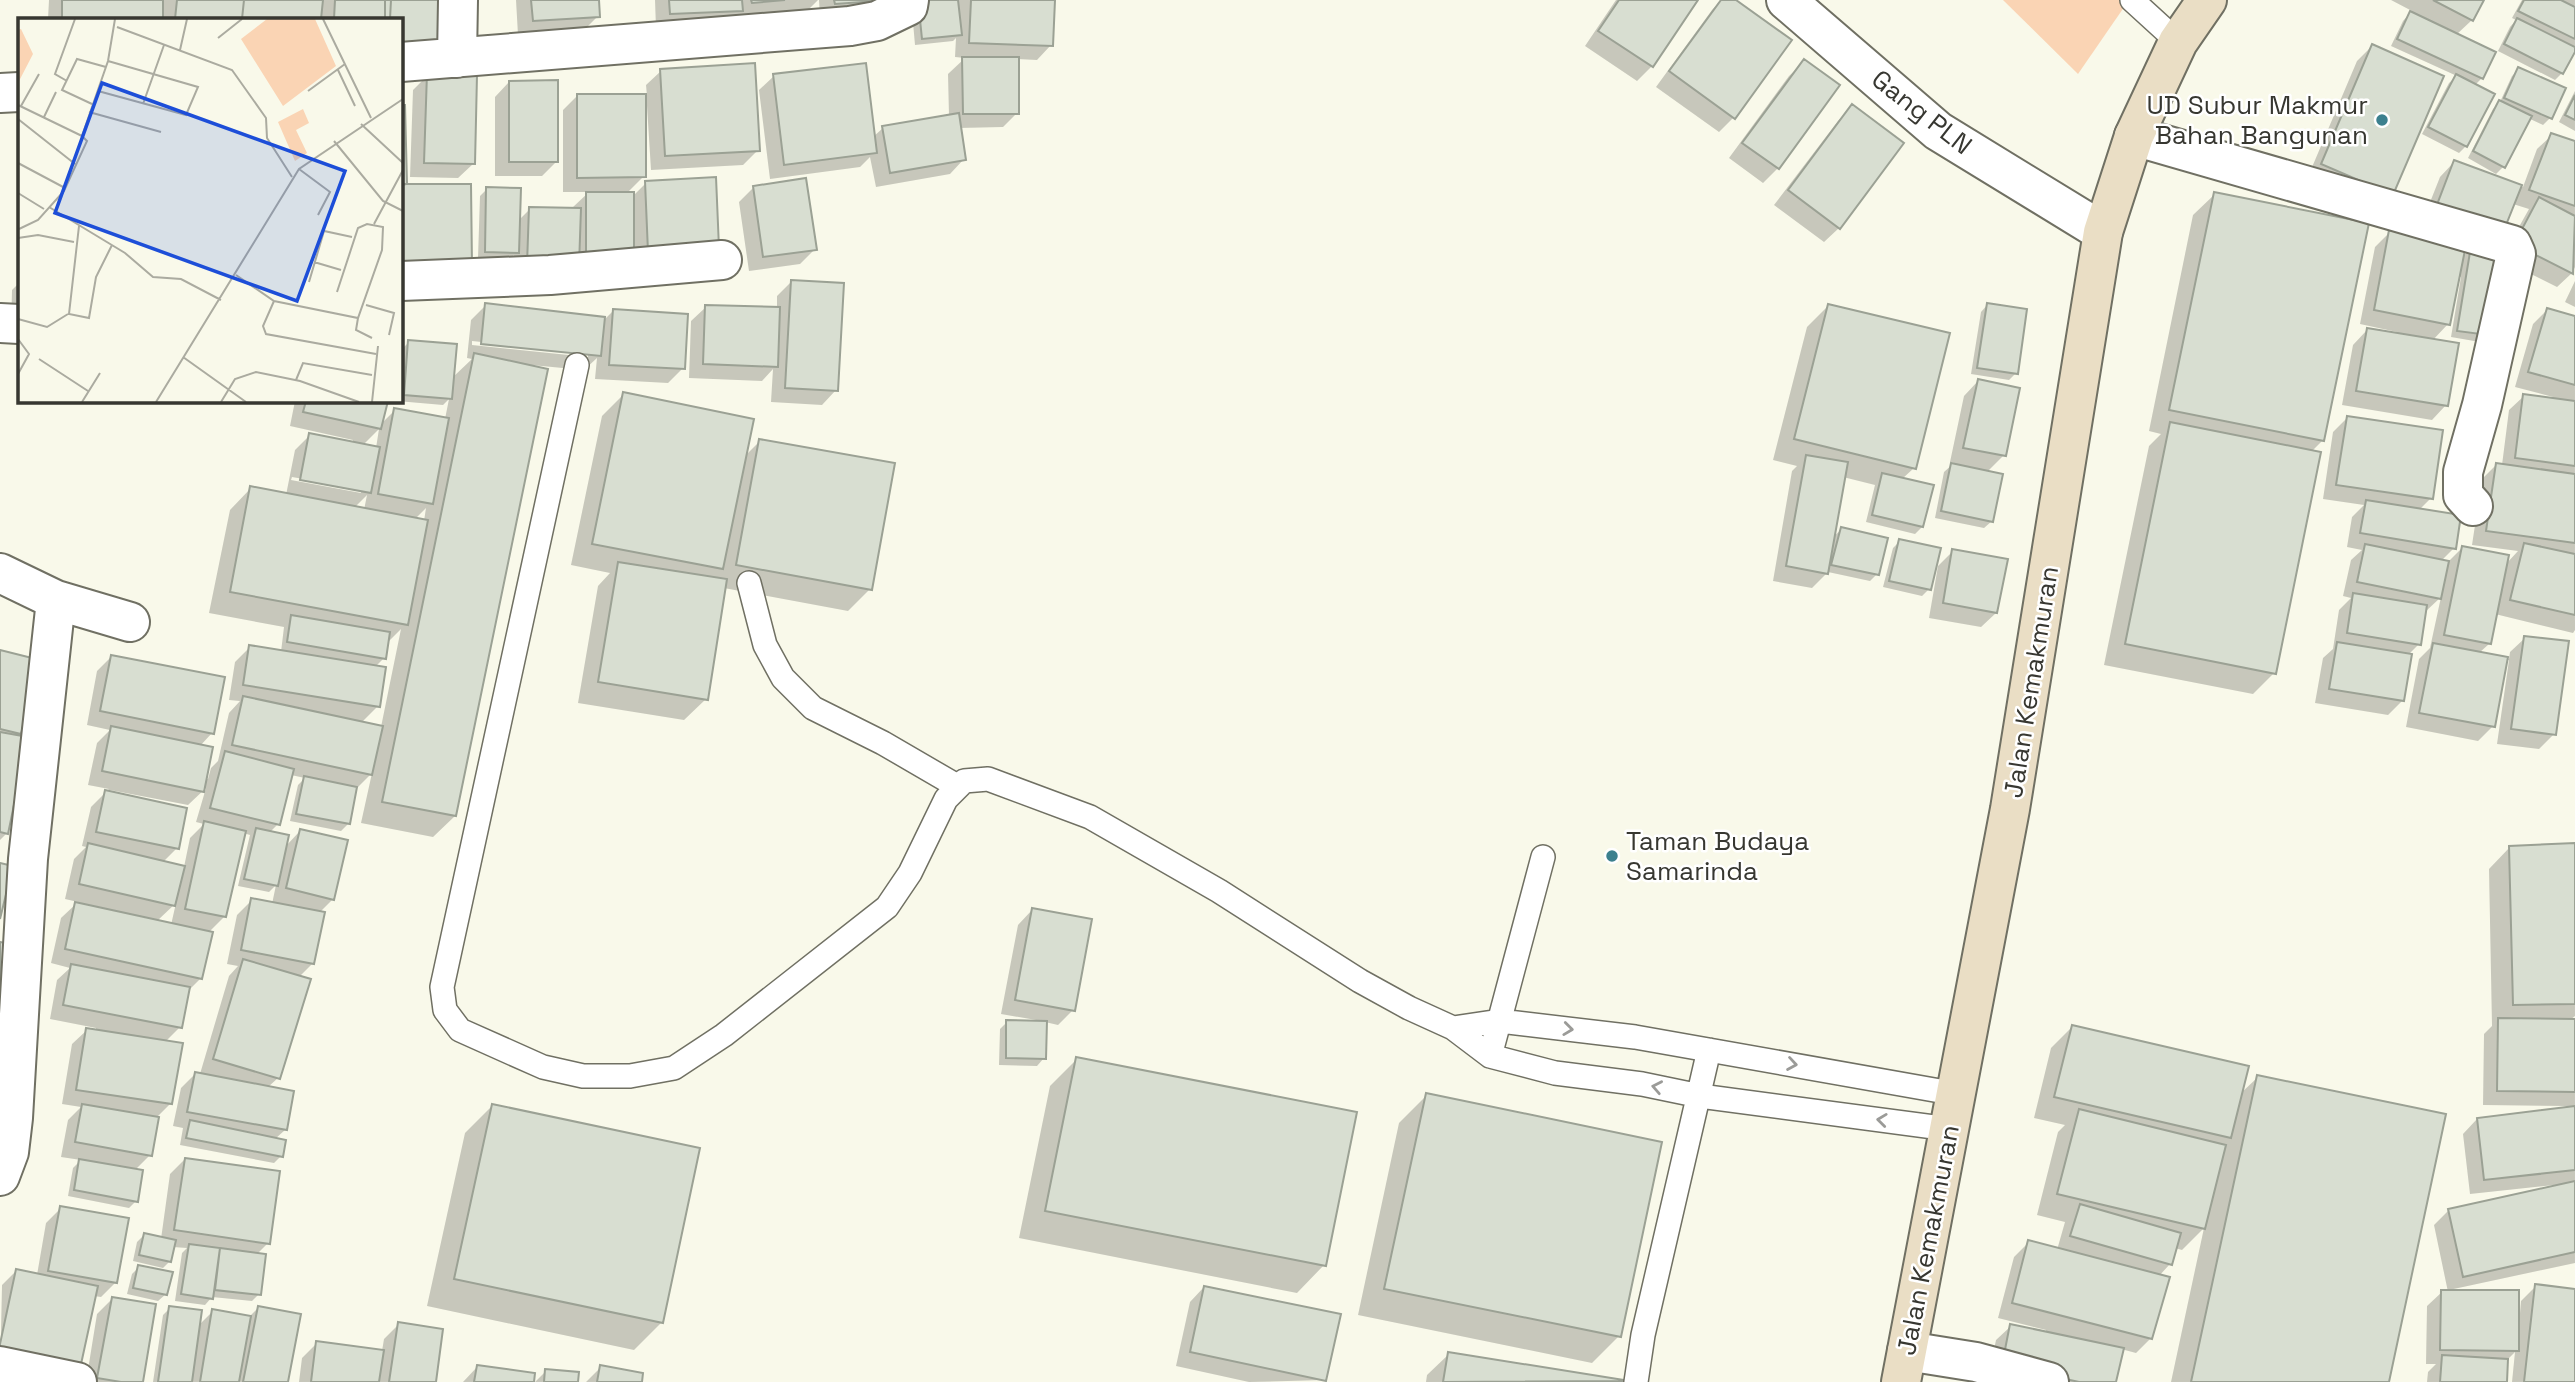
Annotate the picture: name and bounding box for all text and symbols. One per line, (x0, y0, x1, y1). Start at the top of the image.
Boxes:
inset map (18, 18, 402, 402)
street label: Gang PLN (1865, 62, 1979, 162)
place label: UD Subur Makmur Bahan Bangunan (2146, 88, 2368, 152)
marker: UD Subur Makmur Bahan Bangunan (2374, 112, 2390, 128)
street label: Jalan Kemakmuran (1996, 564, 2066, 800)
place label: Taman Budaya Samarinda (1626, 824, 1809, 888)
marker: Taman Budaya Samarinda (1604, 848, 1620, 864)
one-way arrow (1562, 1021, 1573, 1036)
one-way arrow (1786, 1056, 1798, 1071)
one-way arrow (1651, 1081, 1663, 1096)
one-way arrow (1876, 1113, 1888, 1128)
street label: Jalan Kemakmuran (1889, 1122, 1967, 1358)

